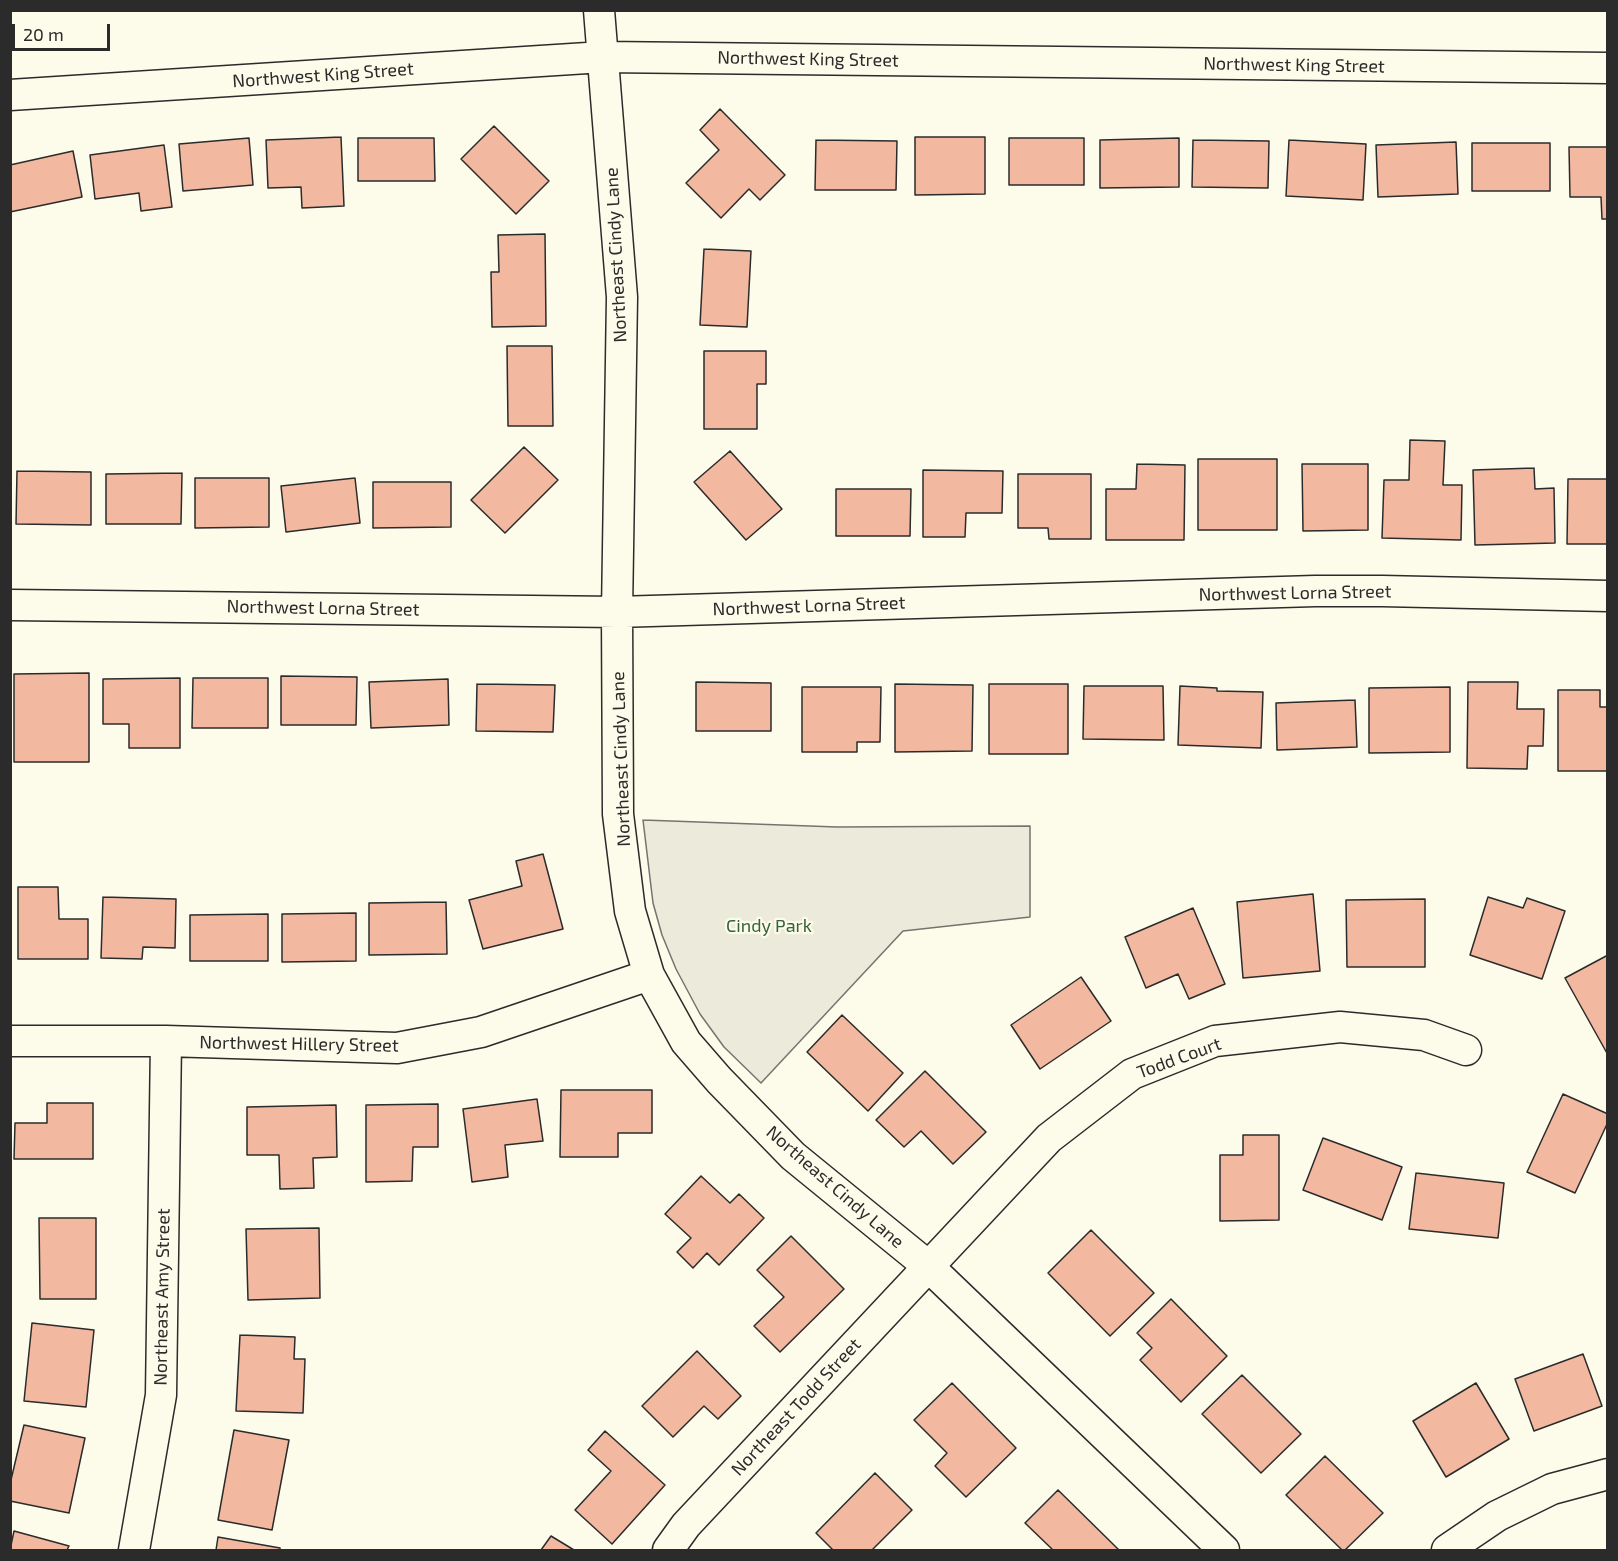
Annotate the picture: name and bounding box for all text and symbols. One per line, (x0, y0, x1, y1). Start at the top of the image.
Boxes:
scale bar (15, 12, 112, 50)
text: 20 m (23, 23, 64, 45)
street label: Northwest King Street (717, 47, 899, 71)
street label: Northwest King Street (1203, 53, 1385, 77)
street label: Northwest King Street (232, 58, 414, 92)
street label: Northeast Cindy Lane (601, 167, 631, 343)
street label: Northwest Lorna Street (1198, 581, 1392, 605)
street label: Northwest Lorna Street (712, 592, 906, 620)
street label: Northwest Lorna Street (226, 596, 420, 620)
street label: Northeast Cindy Lane (607, 671, 635, 847)
park label: Cindy Park (726, 915, 812, 937)
street label: Northwest Hillery Street (199, 1031, 399, 1057)
street label: Todd Court (1134, 1033, 1224, 1083)
street label: Northeast Cindy Lane (762, 1121, 908, 1253)
street label: Northeast Amy Street (150, 1208, 174, 1386)
street label: Northeast Todd Street (727, 1334, 865, 1480)

